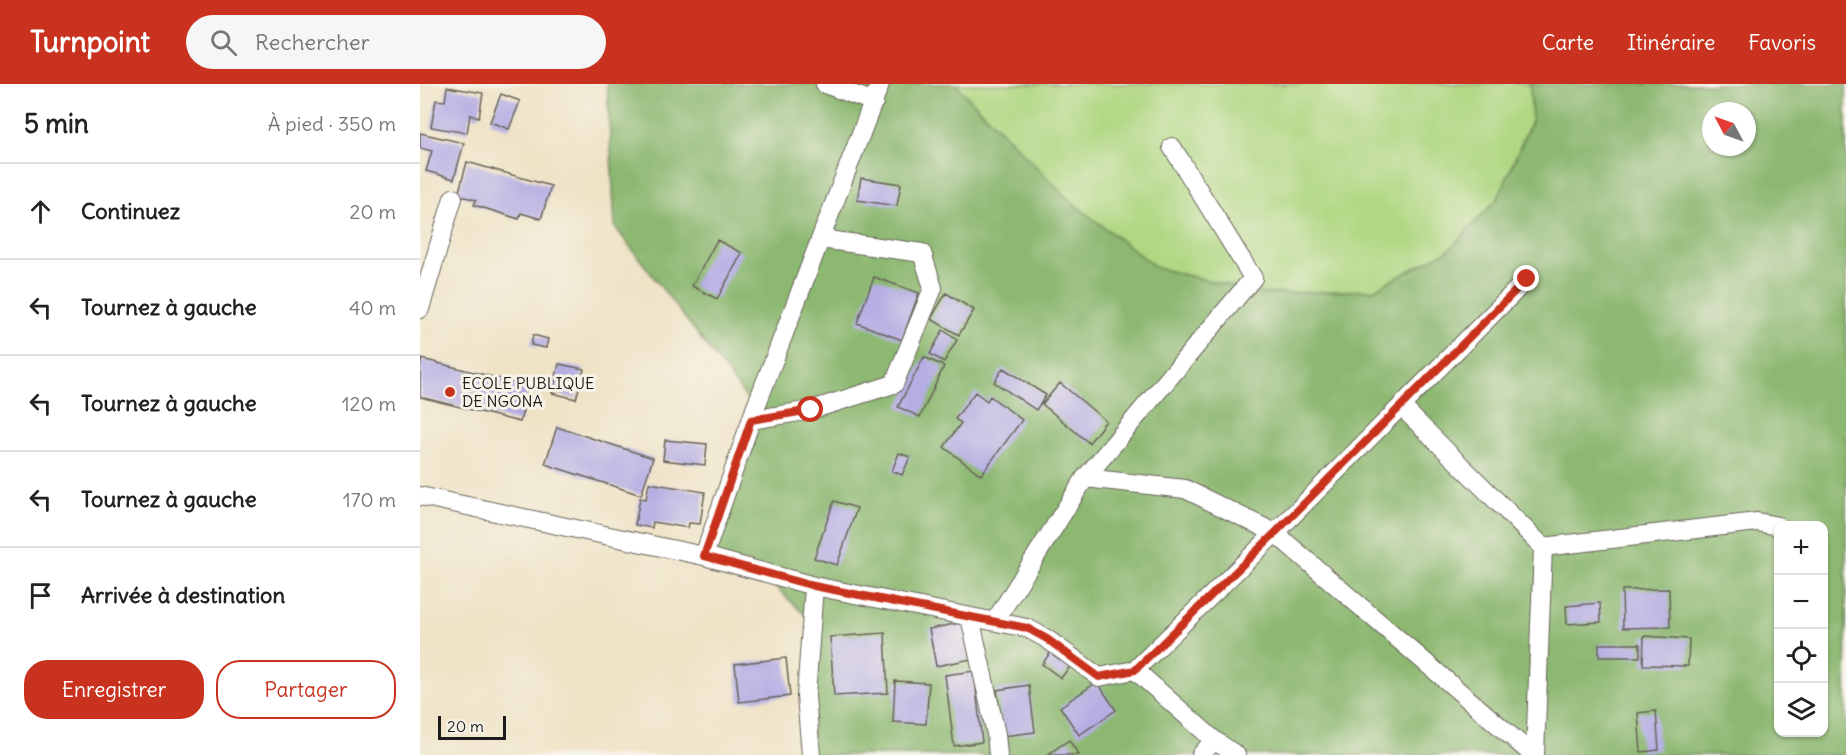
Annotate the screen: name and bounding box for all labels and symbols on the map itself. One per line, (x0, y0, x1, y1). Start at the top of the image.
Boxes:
north arrow (1702, 102, 1756, 156)
route end (1513, 265, 1539, 291)
place label: ECOLE PUBLIQUE DE NGONA (462, 373, 595, 411)
marker: ECOLE PUBLIQUE DE NGONA (443, 385, 457, 399)
route start (797, 396, 823, 422)
scale bar (438, 713, 506, 740)

